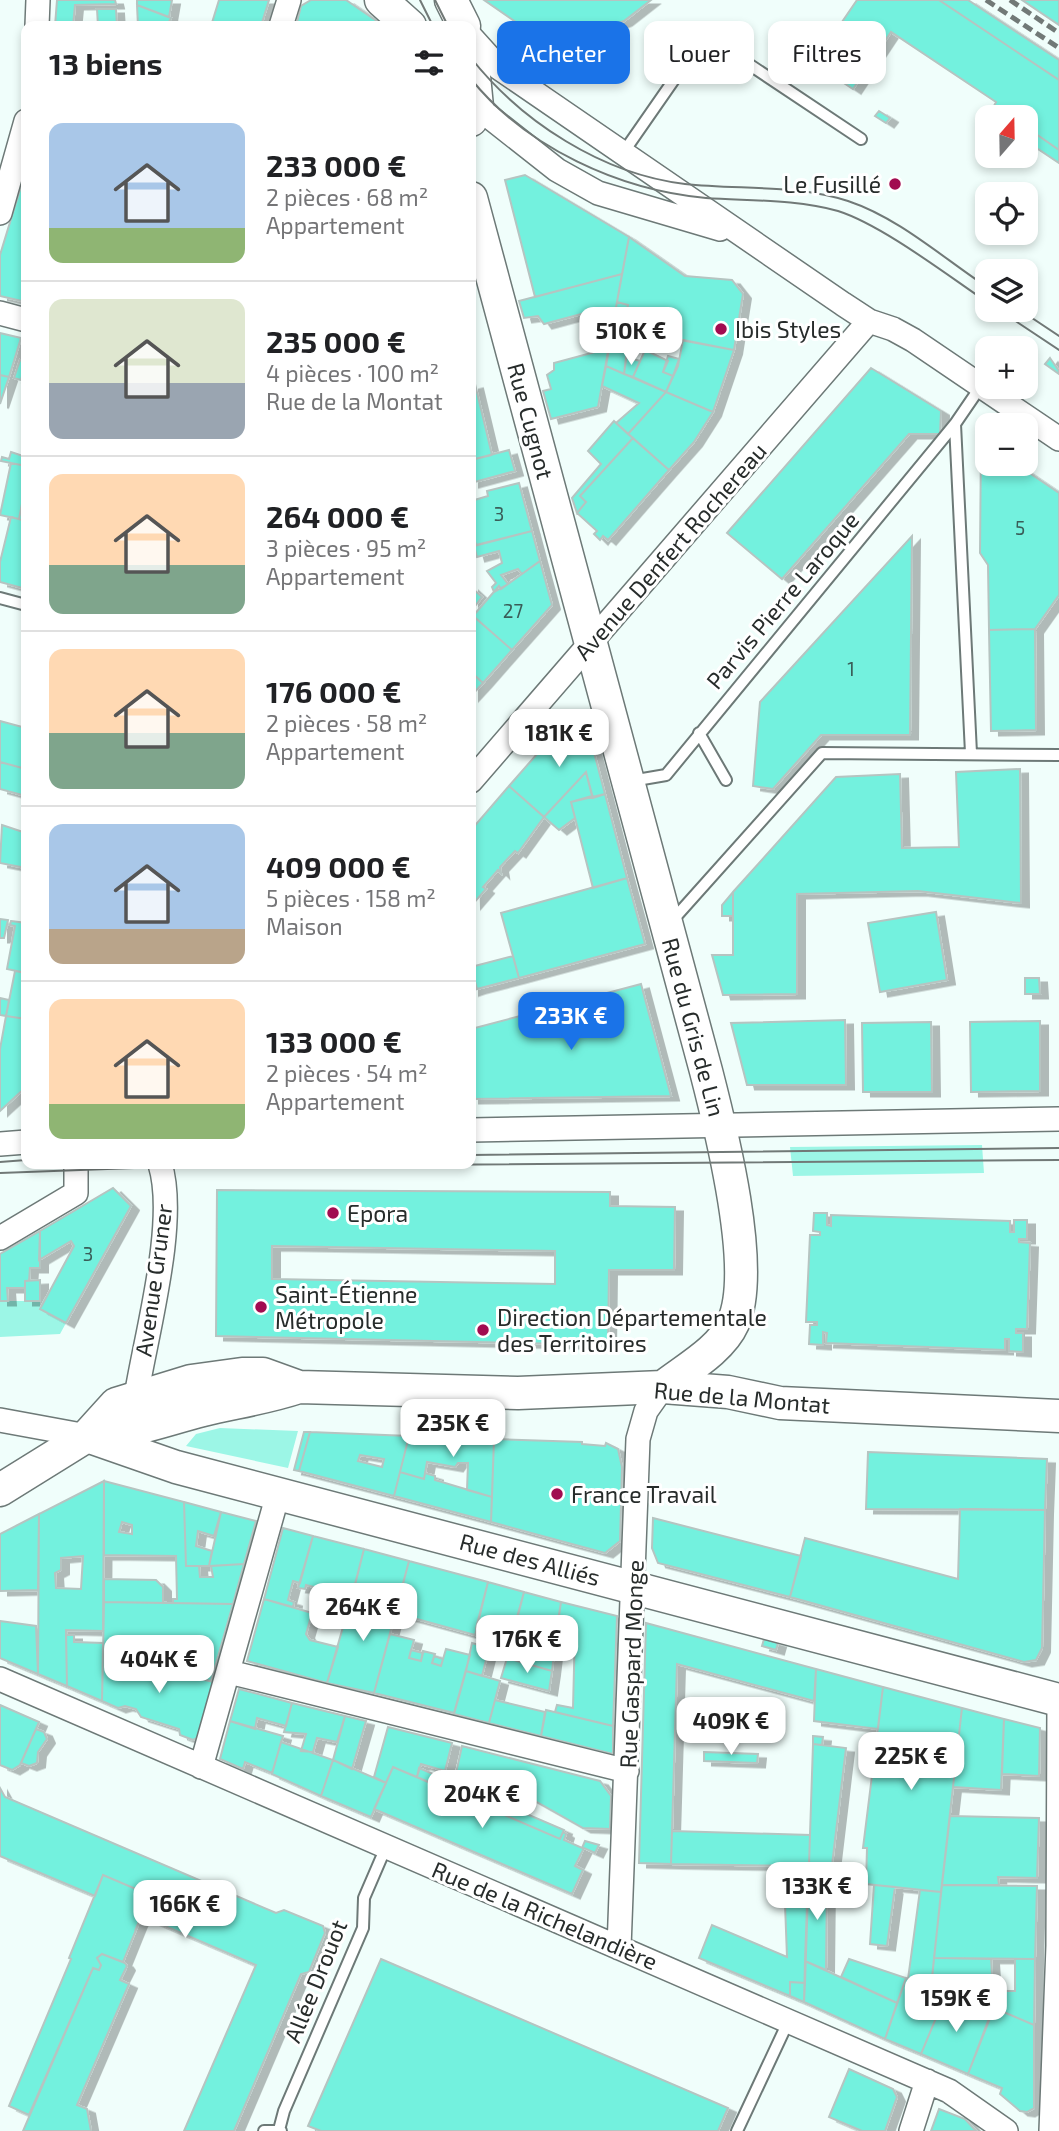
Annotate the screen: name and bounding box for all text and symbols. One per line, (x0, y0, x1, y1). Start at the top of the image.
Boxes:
chip: Acheter (497, 21, 630, 84)
chip: Louer (644, 21, 754, 84)
chip: Filtres (768, 21, 886, 84)
icon: filters (410, 44, 448, 82)
text: 13 biens (49, 45, 162, 81)
north arrow (975, 105, 1038, 168)
map controls (975, 105, 1038, 476)
text: 233 000 € (266, 147, 406, 183)
icon: home (105, 151, 189, 235)
place label: Le Fusillé (783, 170, 881, 198)
marker: Le Fusillé (887, 176, 903, 192)
button: locate (975, 182, 1038, 245)
text: 2 pièces · 68 m² (266, 183, 428, 211)
text: Appartement (266, 211, 405, 239)
button: layers (975, 259, 1038, 322)
pin: 510K € (574, 308, 688, 367)
place label: Ibis Styles (735, 315, 841, 343)
text: 510K € (595, 316, 667, 344)
marker: Ibis Styles (713, 321, 729, 337)
text: 235 000 € (266, 323, 406, 359)
icon: home (105, 327, 189, 411)
button: + (975, 336, 1038, 399)
text: 4 pièces · 100 m² (266, 359, 439, 387)
street label: Rue Cugnot (502, 360, 560, 482)
text: Rue de la Montat (266, 387, 443, 415)
button: − (975, 413, 1038, 476)
street label: Avenue Denfert Rochereau (568, 437, 772, 665)
text: 264 000 € (266, 498, 409, 534)
icon: home (105, 502, 189, 586)
house number: 3 (494, 502, 504, 525)
street label: Parvis Pierre Laroque (700, 506, 864, 694)
house number: 5 (1015, 516, 1025, 539)
text: 3 pièces · 95 m² (266, 534, 426, 562)
text: Appartement (266, 562, 405, 590)
house number: 27 (503, 599, 523, 622)
house number: 1 (847, 657, 855, 680)
text: 176 000 € (266, 673, 402, 709)
icon: home (105, 677, 189, 761)
text: 2 pièces · 58 m² (266, 709, 427, 737)
pin: 181K € (502, 710, 616, 769)
text: 181K € (525, 718, 593, 746)
text: Appartement (266, 737, 405, 765)
text: 409 000 € (266, 848, 411, 884)
icon: home (105, 852, 189, 936)
text: 5 pièces · 158 m² (266, 884, 436, 912)
text: Maison (266, 912, 343, 940)
street label: Rue du Gris de Lin (657, 935, 731, 1119)
pin: 233K € (514, 992, 628, 1052)
text: 233K € (534, 1001, 608, 1029)
text: 133 000 € (266, 1023, 402, 1059)
icon: home (105, 1027, 189, 1111)
text: 2 pièces · 54 m² (266, 1059, 428, 1087)
text: Appartement (266, 1087, 405, 1115)
place label: Epora (347, 1199, 408, 1227)
street label: Avenue Gruner (128, 1202, 178, 1358)
marker: Epora (325, 1205, 341, 1221)
house number: 3 (83, 1242, 93, 1265)
place label: Saint-Étienne Métropole (275, 1280, 417, 1334)
marker: Saint-Étienne Métropole (253, 1299, 269, 1315)
place label: Direction Départementale des Territoires (497, 1303, 767, 1357)
marker: Direction Départementale des Territoires (475, 1322, 491, 1338)
street label: Rue de la Montat (653, 1375, 832, 1419)
pin: 235K € (396, 1400, 510, 1459)
text: 235K € (416, 1408, 490, 1436)
place label: France Travail (571, 1480, 717, 1508)
marker: France Travail (549, 1486, 565, 1502)
street label: Rue des Alliés (457, 1527, 603, 1591)
street label: Rue Gaspard Monge (613, 1559, 649, 1769)
pin: 264K € (306, 1584, 420, 1643)
text: 264K € (325, 1592, 401, 1620)
pin: 176K € (470, 1616, 584, 1675)
text: 176K € (492, 1624, 562, 1652)
pin: 404K € (102, 1636, 216, 1695)
text: 404K € (120, 1644, 198, 1672)
pin: 409K € (674, 1698, 788, 1757)
text: 409K € (693, 1706, 769, 1734)
pin: 225K € (854, 1732, 968, 1792)
text: 225K € (874, 1741, 948, 1769)
pin: 204K € (425, 1770, 539, 1830)
text: 204K € (444, 1779, 520, 1807)
street label: Rue de la Richelandière (428, 1855, 662, 1975)
pin: 133K € (760, 1862, 874, 1922)
text: 133K € (782, 1871, 852, 1899)
pin: 166K € (128, 1881, 242, 1940)
text: 166K € (149, 1889, 221, 1917)
street label: Allée Drouot (278, 1915, 352, 2047)
pin: 159K € (899, 1974, 1013, 2034)
text: 159K € (921, 1983, 991, 2011)

